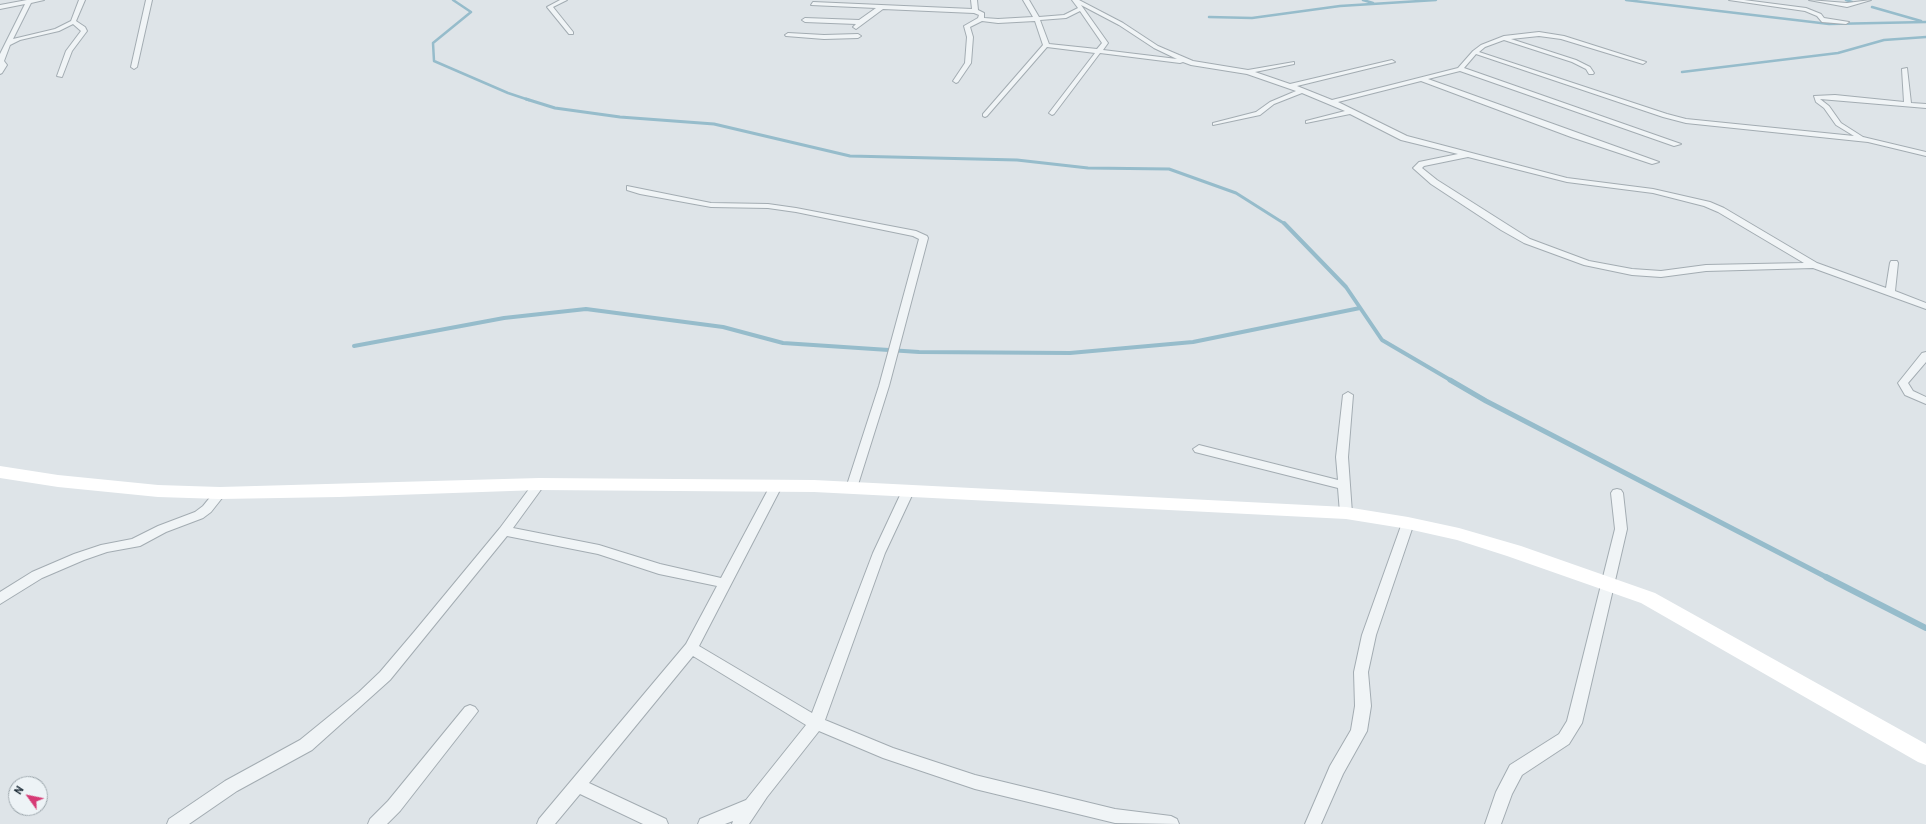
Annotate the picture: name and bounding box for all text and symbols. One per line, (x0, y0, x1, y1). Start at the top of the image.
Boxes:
north arrow (8, 776, 48, 816)
text: N (11, 783, 26, 796)

